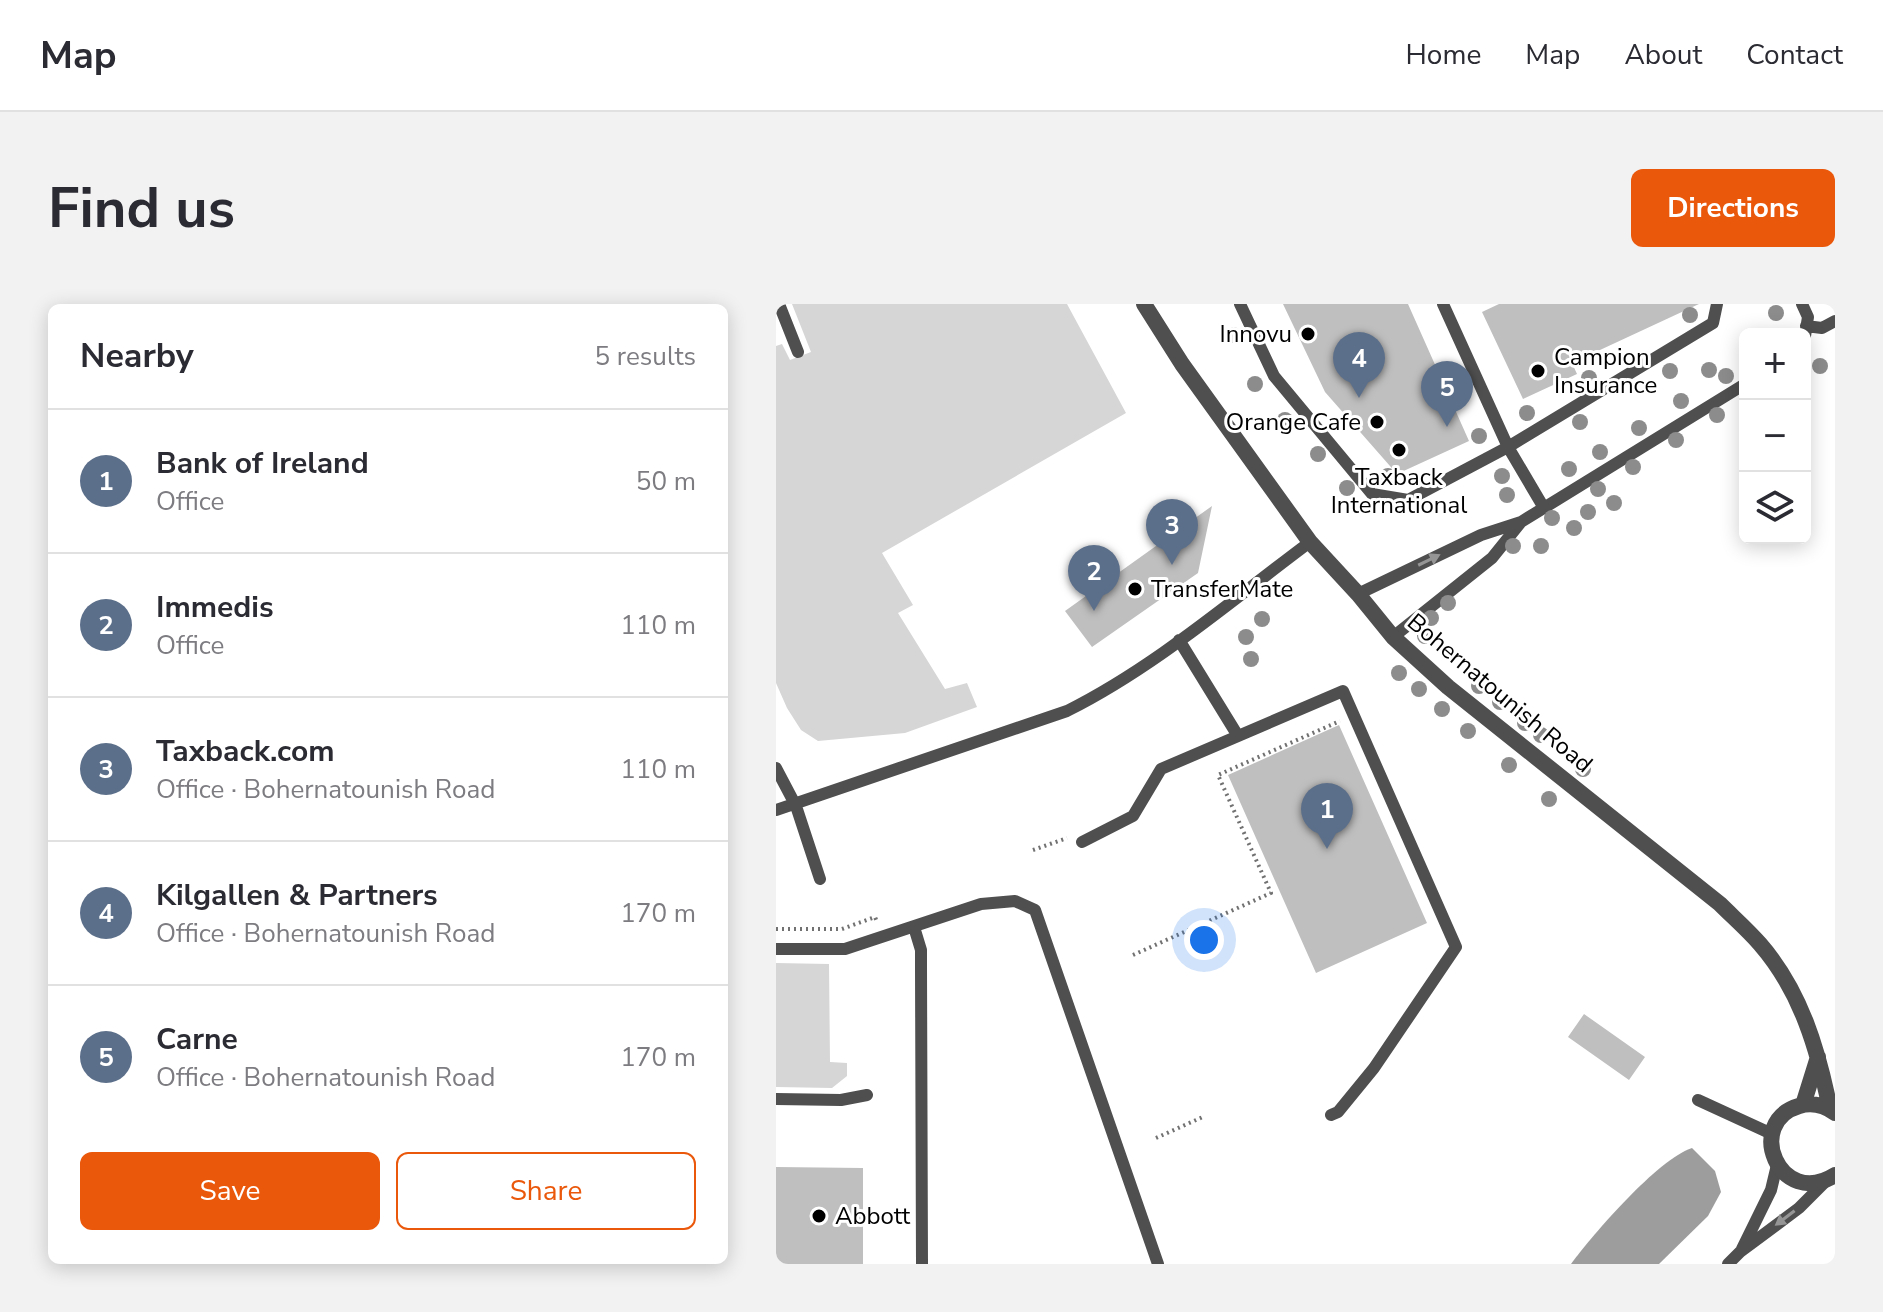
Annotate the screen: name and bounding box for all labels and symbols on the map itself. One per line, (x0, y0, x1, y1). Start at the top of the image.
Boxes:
place label: Innovu (1220, 318, 1292, 350)
marker: Innovu (1299, 325, 1317, 343)
pin: 4 (1333, 332, 1385, 398)
place label: Campion Insurance (1554, 341, 1657, 401)
pin: 5 (1421, 361, 1473, 427)
marker: Campion Insurance (1529, 362, 1547, 380)
place label: Orange Cafe (1226, 406, 1361, 438)
marker: Orange Cafe (1368, 413, 1386, 431)
marker: Taxback International (1390, 441, 1408, 459)
place label: Taxback International (1331, 461, 1467, 521)
pin: 3 (1146, 499, 1198, 565)
pin: 2 (1068, 545, 1120, 611)
one-way arrow (1417, 553, 1440, 567)
place label: TransferMate (1151, 573, 1293, 605)
marker: TransferMate (1126, 580, 1144, 598)
street label: Bohernatounish Road (1401, 606, 1599, 780)
pin: 1 (1301, 783, 1353, 849)
your location (1184, 920, 1224, 960)
place label: Abbott (835, 1200, 911, 1232)
marker: Abbott (810, 1207, 828, 1225)
one-way arrow (1775, 1209, 1796, 1225)

